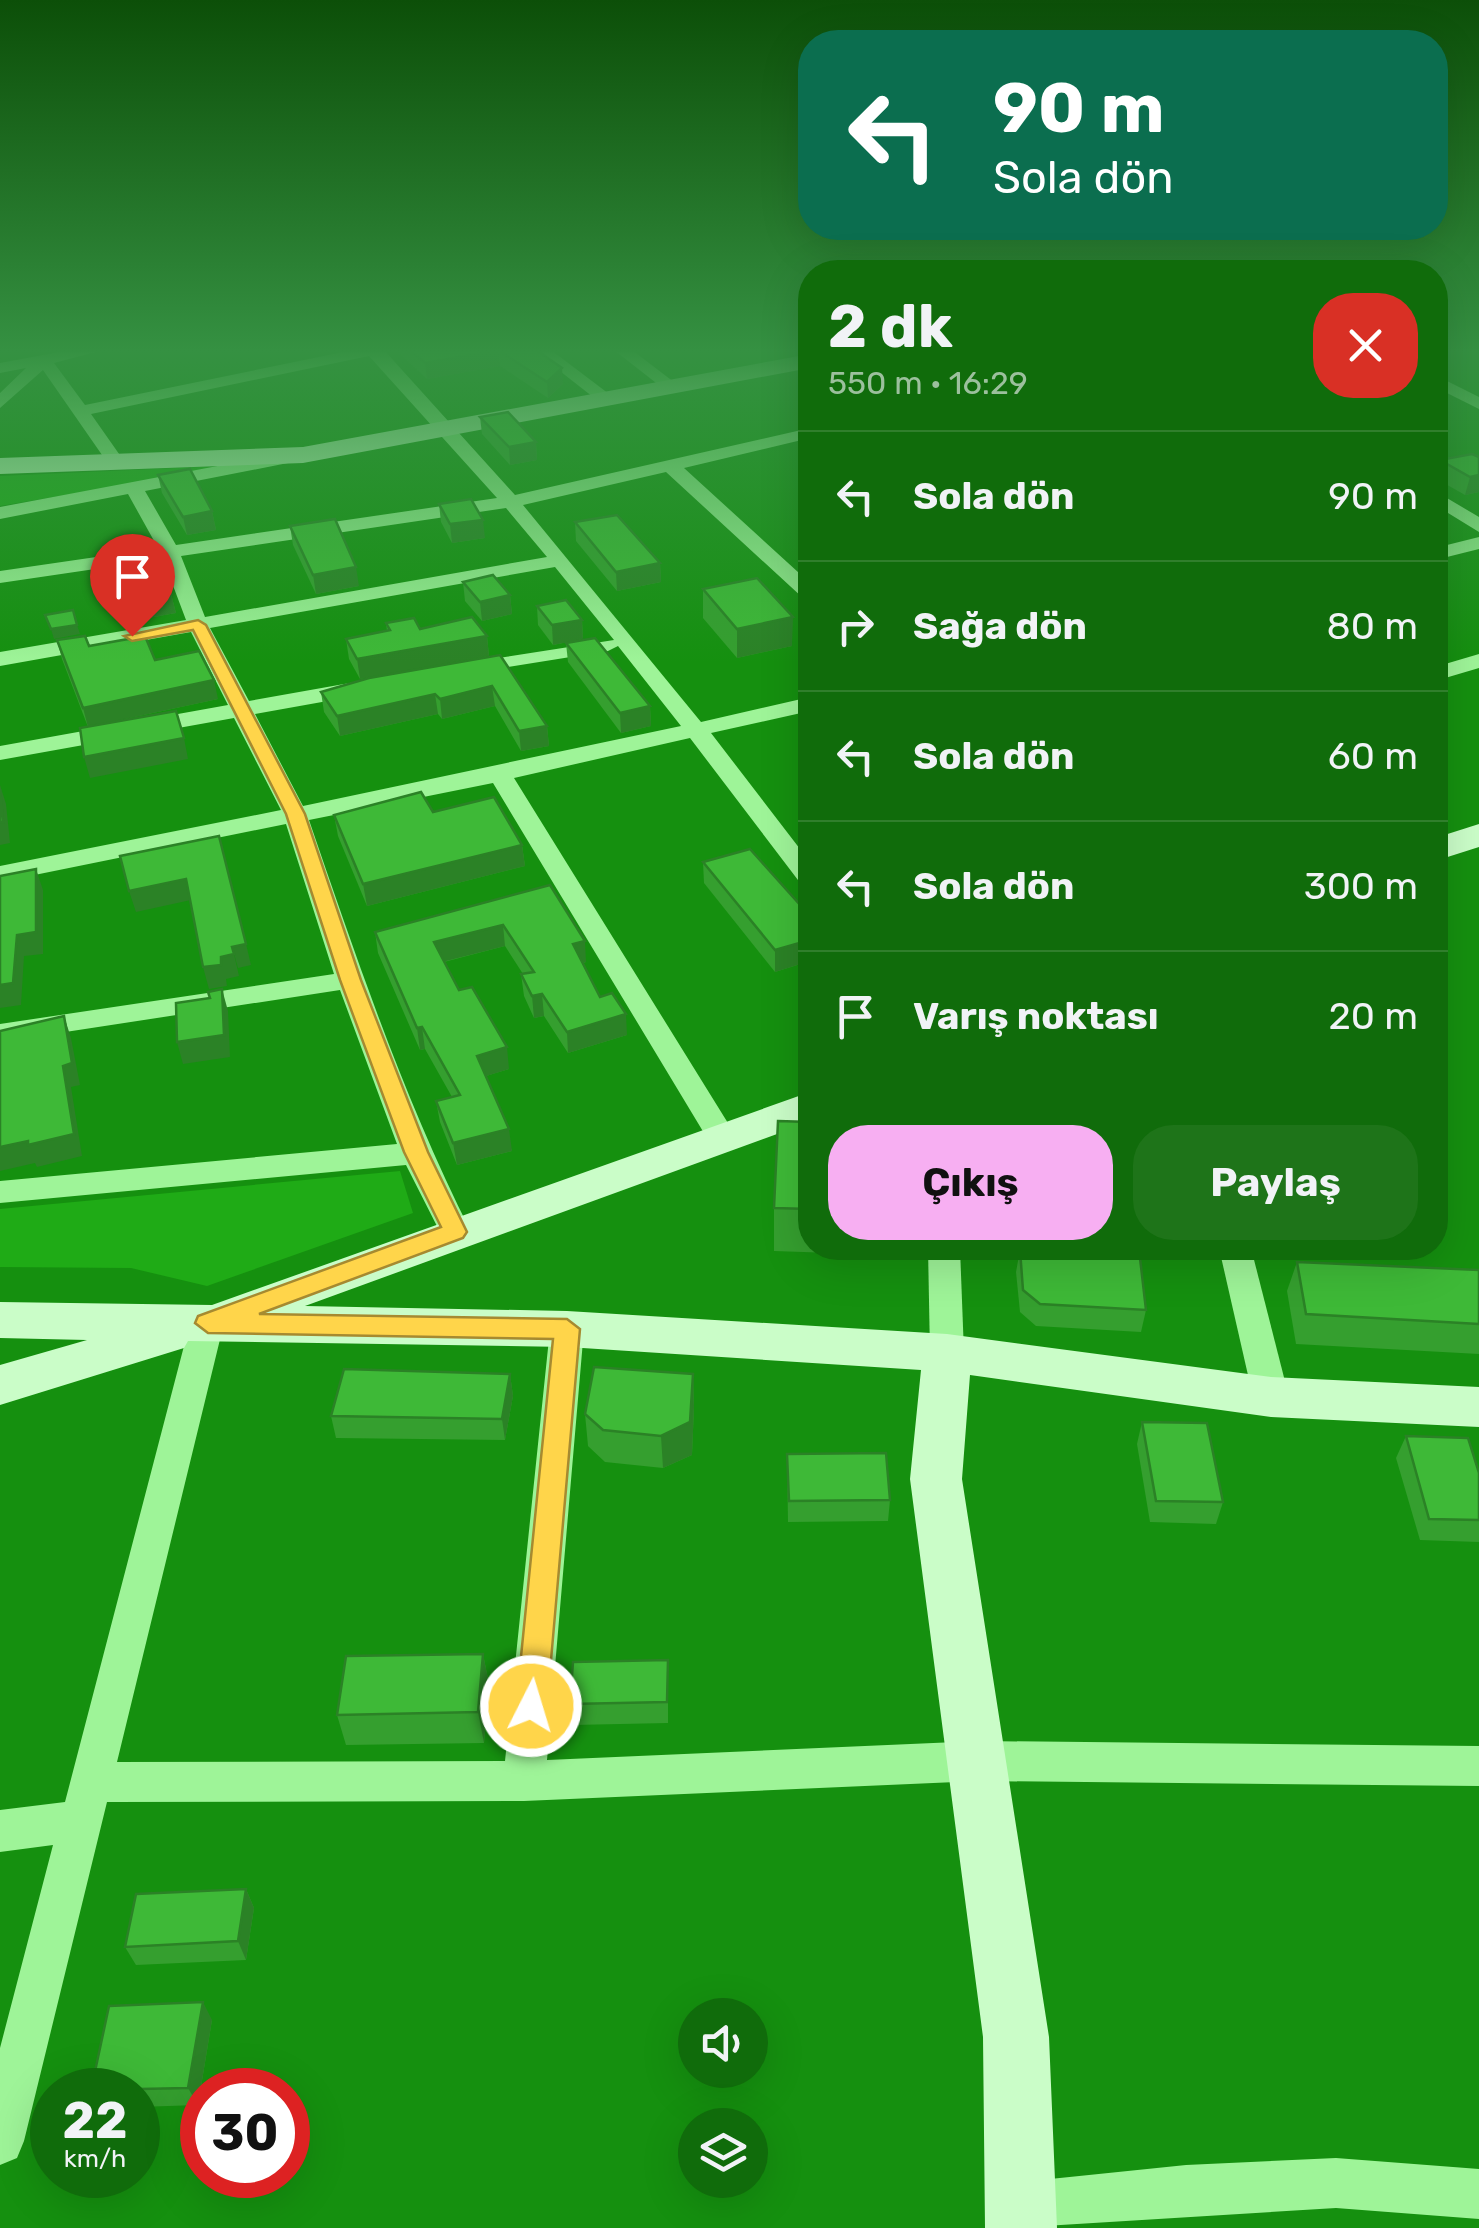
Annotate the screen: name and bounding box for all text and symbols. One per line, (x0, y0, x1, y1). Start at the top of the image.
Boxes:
text: 90 m (993, 67, 1165, 150)
icon: left (828, 70, 958, 200)
text: Sola dön (993, 151, 1174, 204)
text: 2 dk (828, 291, 953, 362)
button: close (1313, 293, 1418, 398)
text: 550 m · 16:29 (828, 364, 1028, 402)
icon: left (828, 469, 883, 524)
text: Sola dön (913, 473, 1074, 519)
text: 90 m (1328, 473, 1418, 519)
pin (90, 534, 175, 637)
icon: arrive (105, 549, 160, 604)
icon: right (828, 599, 883, 654)
text: Sağa dön (913, 603, 1087, 649)
text: 80 m (1327, 603, 1418, 649)
icon: left (828, 729, 883, 784)
text: Sola dön (913, 733, 1074, 779)
text: 60 m (1328, 733, 1418, 779)
icon: left (828, 859, 883, 914)
text: Sola dön (913, 863, 1074, 909)
text: 300 m (1304, 863, 1418, 909)
icon: arrive (828, 989, 883, 1044)
text: Varış noktası (913, 993, 1159, 1039)
text: 20 m (1328, 993, 1418, 1039)
button: Çıkış (828, 1125, 1113, 1240)
button: Paylaş (1133, 1125, 1418, 1240)
position arrow (479, 1654, 583, 1758)
map controls (678, 1998, 768, 2198)
button: sound (678, 1998, 768, 2088)
speed limit sign: 30 (180, 2068, 310, 2198)
text: 22 (63, 2091, 128, 2151)
button: layers (678, 2108, 768, 2198)
text: km/h (64, 2144, 126, 2173)

